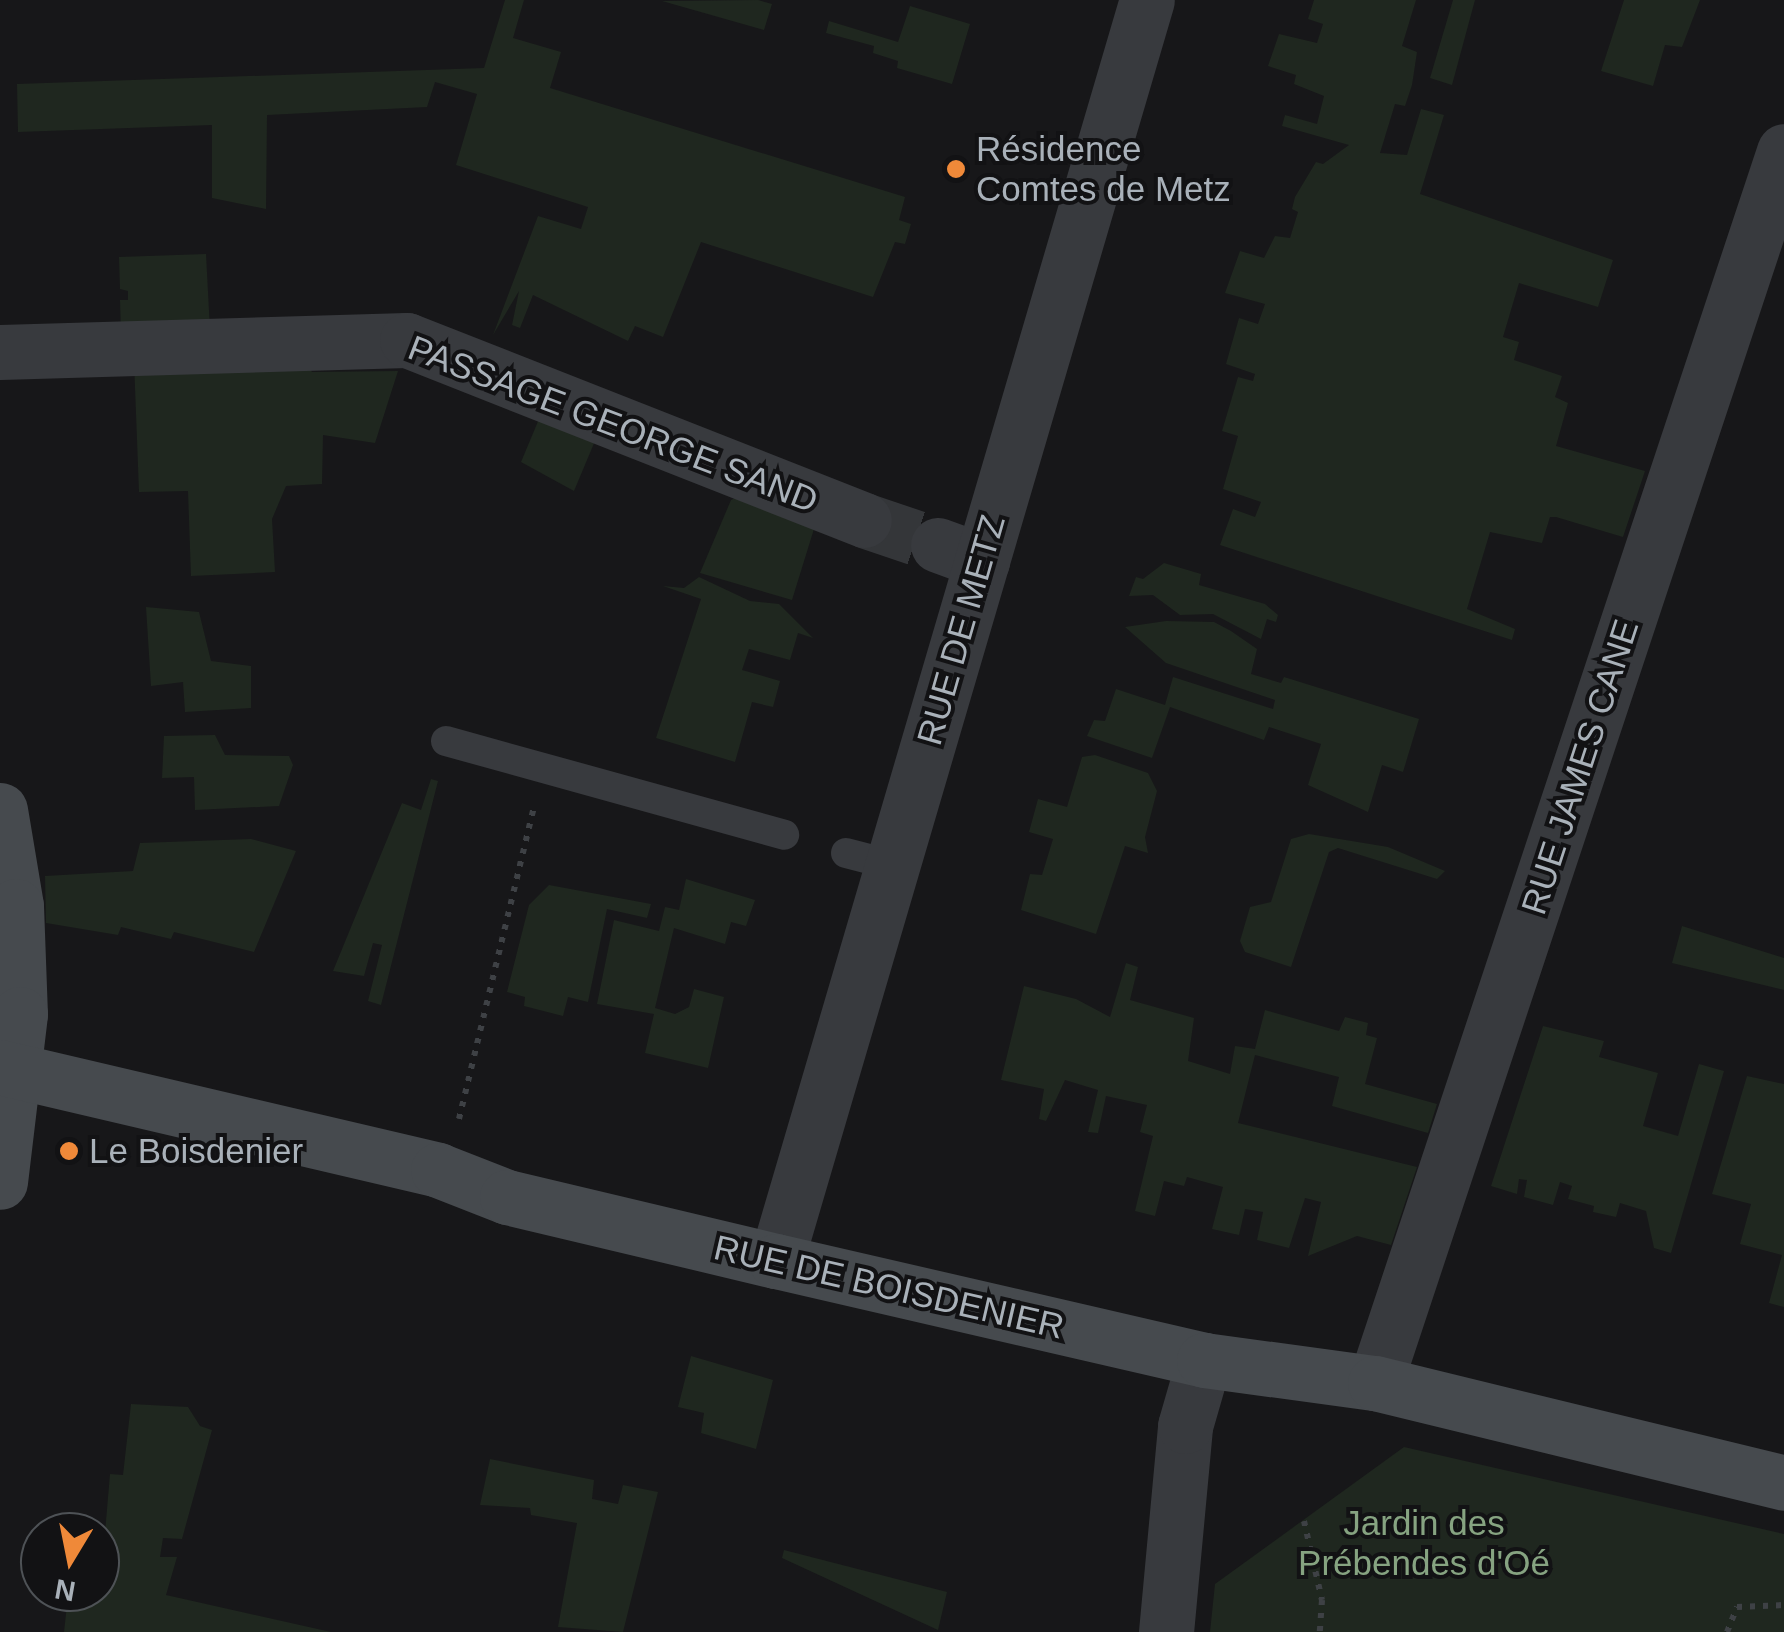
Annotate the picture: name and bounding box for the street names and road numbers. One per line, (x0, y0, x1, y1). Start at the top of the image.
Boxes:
street label: PASSAGE GEORGE SAND (402, 326, 824, 522)
street label: RUE DE METZ (908, 510, 1014, 750)
street label: RUE JAMES CANE (1513, 614, 1647, 920)
street label: RUE DE BOISDENIER (710, 1226, 1068, 1348)

